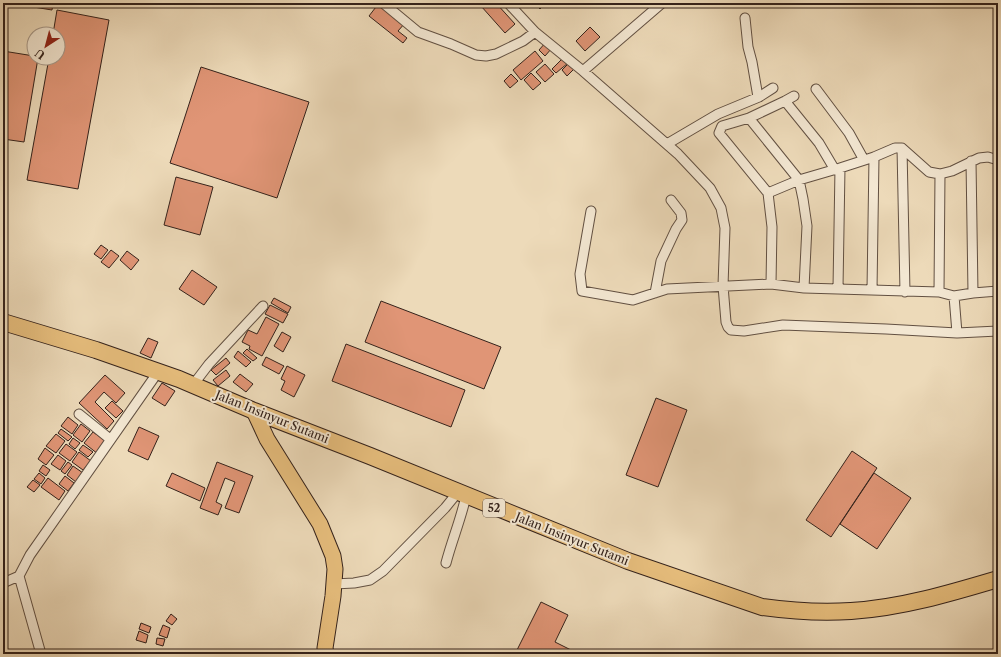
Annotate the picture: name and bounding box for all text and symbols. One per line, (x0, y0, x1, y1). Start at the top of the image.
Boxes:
north arrow (26, 26, 66, 66)
text: U (32, 46, 48, 62)
street label: Jalan Insinyur Sutami (211, 386, 332, 446)
road number: 52 (483, 499, 505, 517)
street label: Jalan Insinyur Sutami (511, 508, 632, 568)

